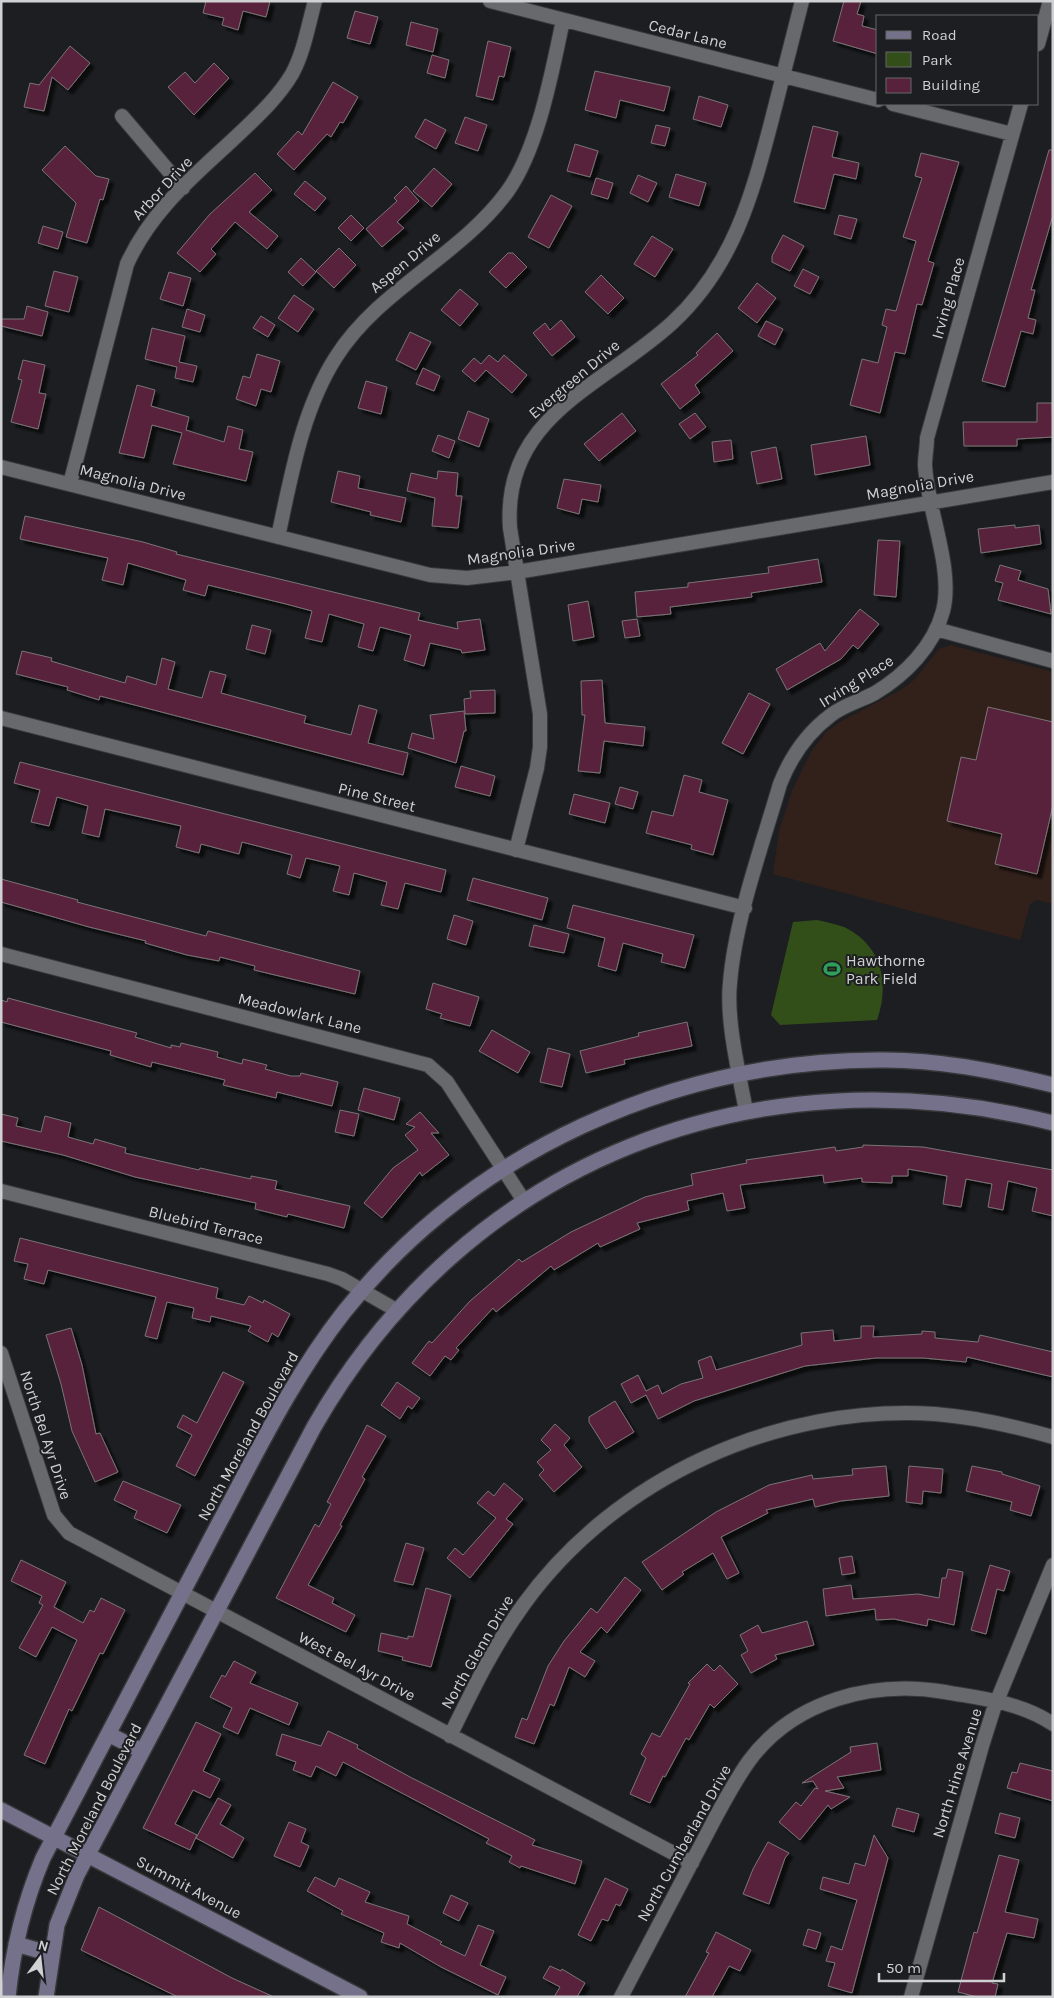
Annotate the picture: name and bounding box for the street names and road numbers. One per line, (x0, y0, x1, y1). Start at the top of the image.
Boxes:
street label: Cedar Lane (647, 15, 729, 53)
street label: Arbor Drive (128, 152, 196, 224)
street label: Aspen Drive (366, 227, 444, 297)
street label: Irving Place (927, 255, 969, 341)
street label: Evergreen Drive (525, 335, 623, 423)
street label: Magnolia Drive (78, 460, 188, 504)
street label: Magnolia Drive (865, 466, 975, 504)
street label: Magnolia Drive (466, 535, 576, 569)
street label: Irving Place (815, 651, 897, 711)
street label: Pine Street (336, 778, 418, 816)
street label: Meadowlark Lane (236, 988, 364, 1038)
street label: Bluebird Terrace (147, 1202, 265, 1248)
street label: North Moreland Boulevard (193, 1348, 303, 1524)
street label: North Bel Ayr Drive (16, 1368, 76, 1502)
street label: North Glenn Drive (437, 1592, 517, 1712)
street label: West Bel Ayr Drive (295, 1627, 419, 1705)
street label: North Hine Avenue (928, 1706, 986, 1840)
street label: North Moreland Boulevard (42, 1720, 146, 1898)
street label: North Cumberland Drive (633, 1761, 735, 1925)
street label: Summit Avenue (133, 1851, 245, 1923)

